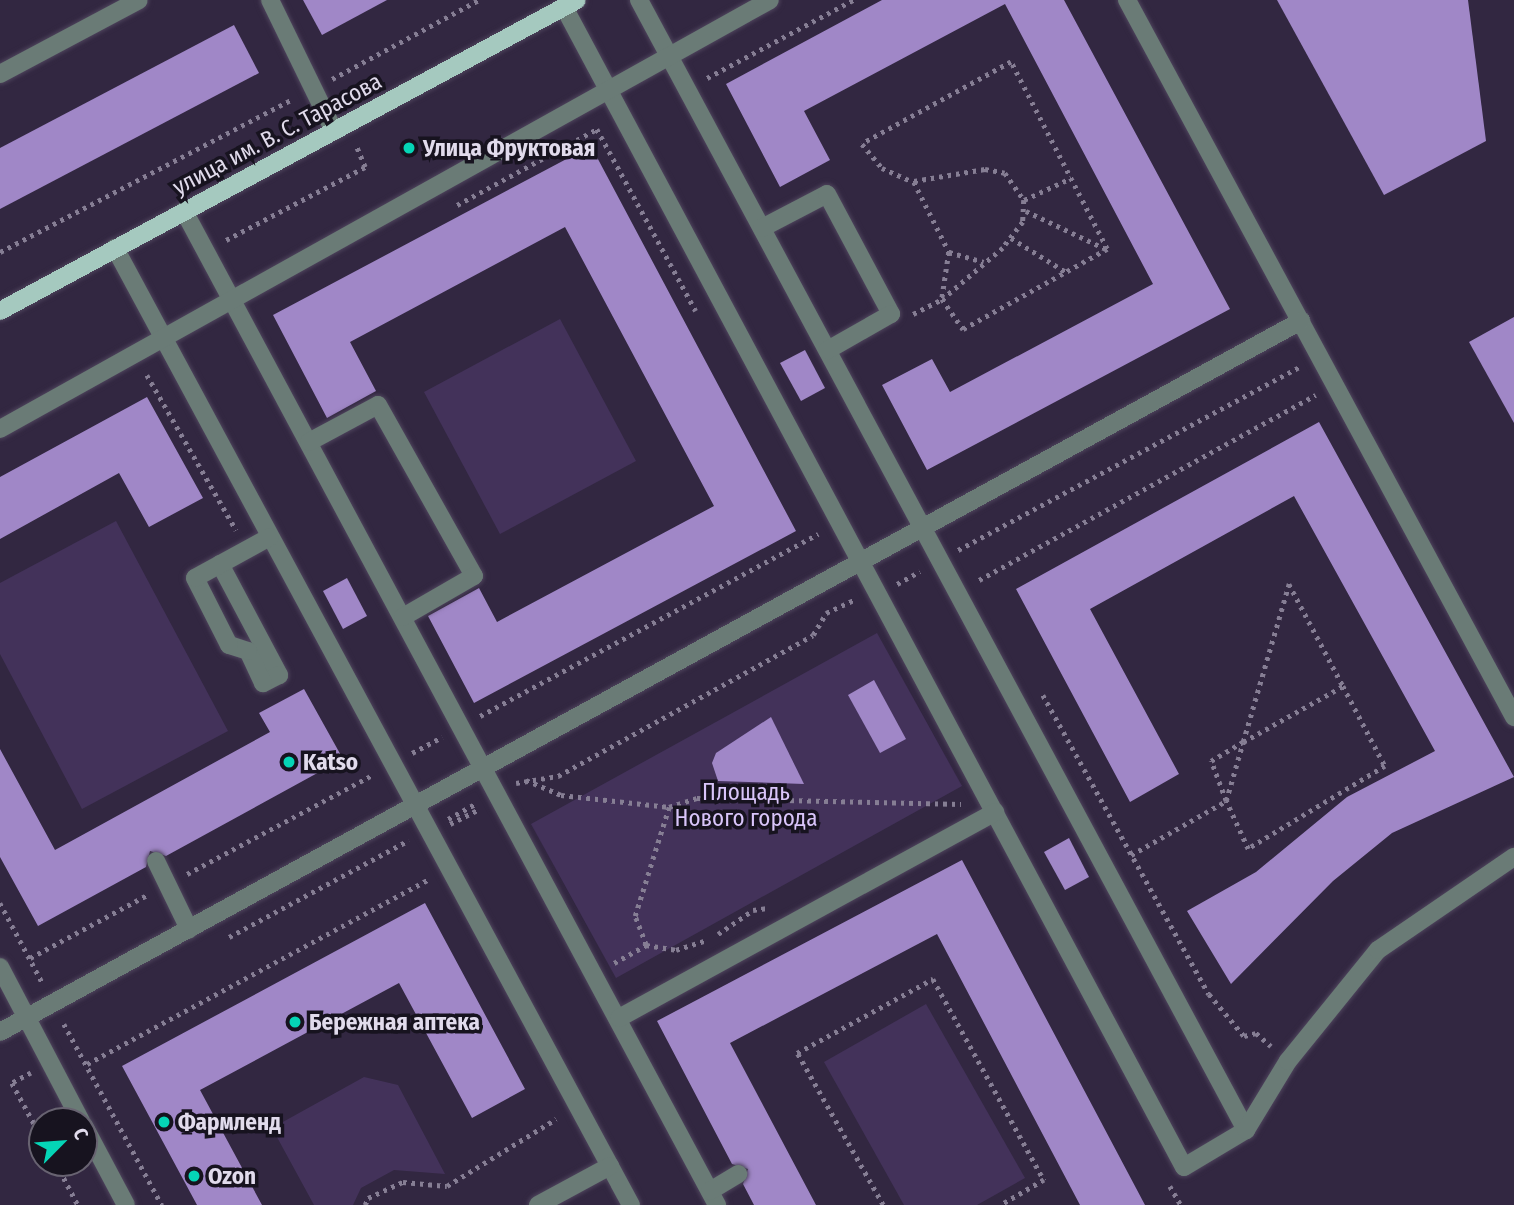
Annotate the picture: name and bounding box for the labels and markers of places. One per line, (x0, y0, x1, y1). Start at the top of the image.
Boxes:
place label: Улица Фруктовая (423, 134, 595, 162)
marker: Улица Фруктовая (401, 140, 417, 156)
place label: Katso (303, 748, 358, 776)
marker: Katso (281, 754, 297, 770)
place label: Бережная аптека (309, 1008, 480, 1036)
marker: Бережная аптека (287, 1014, 303, 1030)
place label: Фармленд (178, 1108, 281, 1136)
marker: Фармленд (156, 1114, 172, 1130)
place label: Ozon (208, 1162, 256, 1190)
marker: Ozon (186, 1168, 202, 1184)

